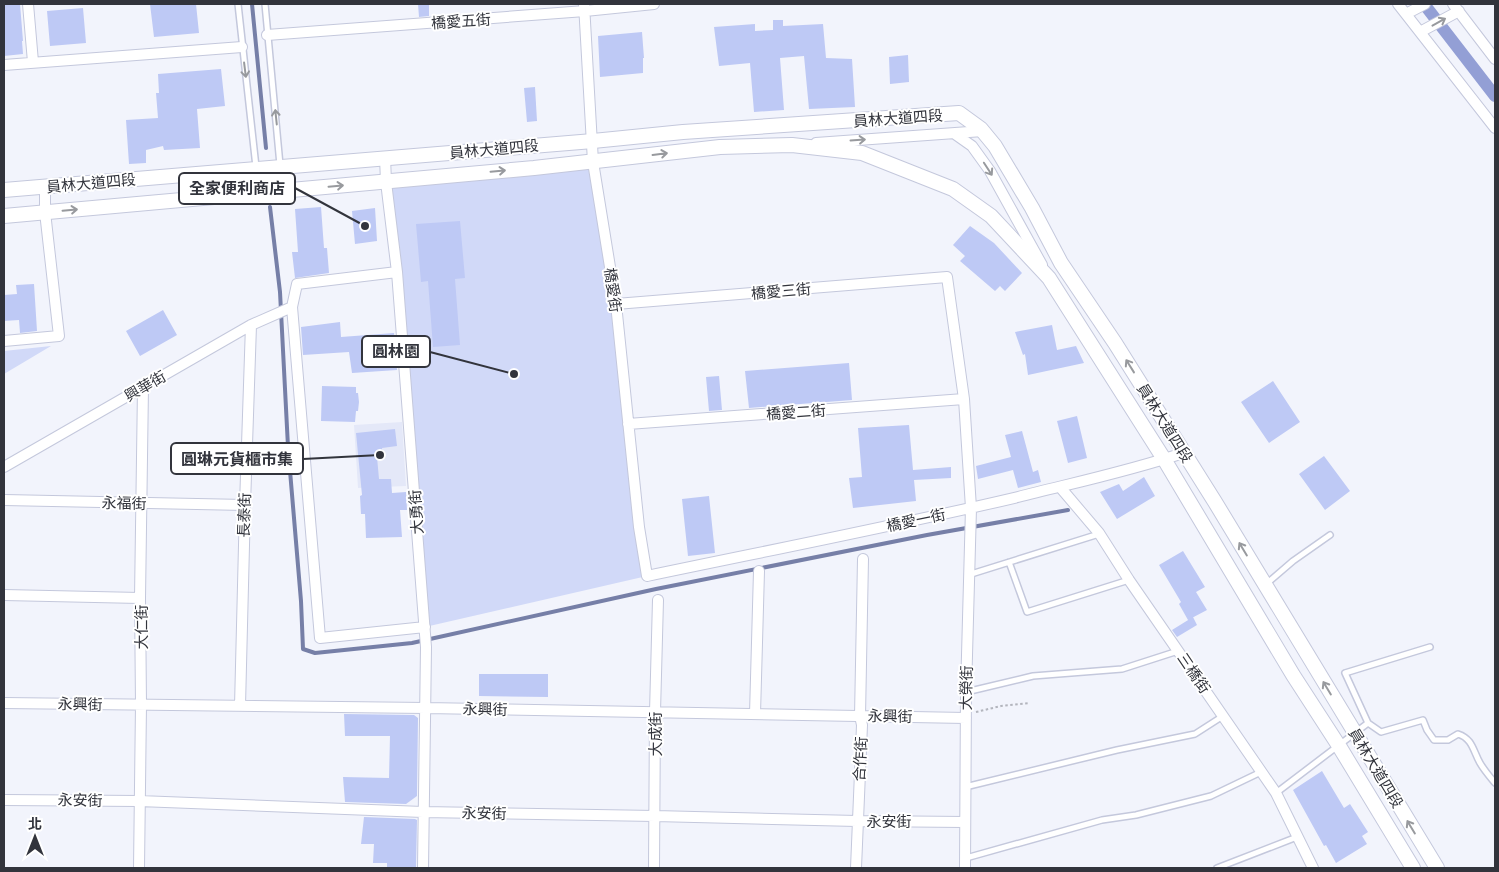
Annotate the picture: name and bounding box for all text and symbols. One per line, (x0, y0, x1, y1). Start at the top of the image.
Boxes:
street label: 橋愛五街 (430, 9, 492, 33)
one-way arrow (1432, 16, 1446, 26)
one-way arrow (240, 61, 250, 77)
street label: 員林大道四段 (852, 105, 944, 131)
one-way arrow (271, 110, 280, 126)
street label: 員林大道四段 (448, 136, 540, 162)
one-way arrow (850, 136, 866, 145)
one-way arrow (651, 149, 667, 159)
one-way arrow (983, 162, 993, 176)
one-way arrow (490, 167, 506, 176)
street label: 員林大道四段 (45, 170, 137, 196)
callout: 全家便利商店 (179, 173, 295, 204)
text: 全家便利商店 (189, 178, 285, 198)
one-way arrow (328, 181, 344, 191)
one-way arrow (61, 205, 77, 215)
street label: 橋愛街 (600, 266, 626, 314)
street label: 橋愛三街 (750, 279, 812, 303)
callout: 圓林園 (362, 336, 430, 367)
text: 圓林園 (372, 341, 420, 361)
one-way arrow (1124, 360, 1134, 374)
street label: 興華街 (121, 367, 169, 405)
street label: 員林大道四段 (1133, 380, 1197, 466)
street label: 橋愛二街 (765, 400, 827, 424)
callout: 圓琳元貨櫃市集 (171, 443, 303, 474)
text: 圓琳元貨櫃市集 (181, 449, 293, 469)
street label: 大勇街 (405, 489, 427, 535)
street label: 長泰街 (234, 492, 254, 538)
street label: 永福街 (101, 493, 147, 513)
street label: 橋愛一街 (885, 504, 947, 536)
one-way arrow (1237, 542, 1247, 556)
street label: 大仁街 (132, 604, 151, 650)
street label: 三橋街 (1174, 649, 1214, 697)
street label: 大榮街 (956, 665, 976, 711)
one-way arrow (1321, 681, 1331, 695)
street label: 永興街 (57, 694, 103, 714)
street label: 永興街 (462, 699, 508, 719)
street label: 永興街 (867, 706, 913, 726)
street label: 大成街 (646, 711, 665, 757)
street label: 員林大道四段 (1345, 725, 1407, 811)
street label: 合作街 (849, 736, 871, 782)
street label: 永安街 (57, 790, 103, 810)
street label: 永安街 (461, 803, 507, 823)
north arrow (10, 812, 60, 862)
street label: 永安街 (866, 812, 912, 831)
text: 北 (28, 815, 42, 833)
one-way arrow (1406, 820, 1416, 834)

